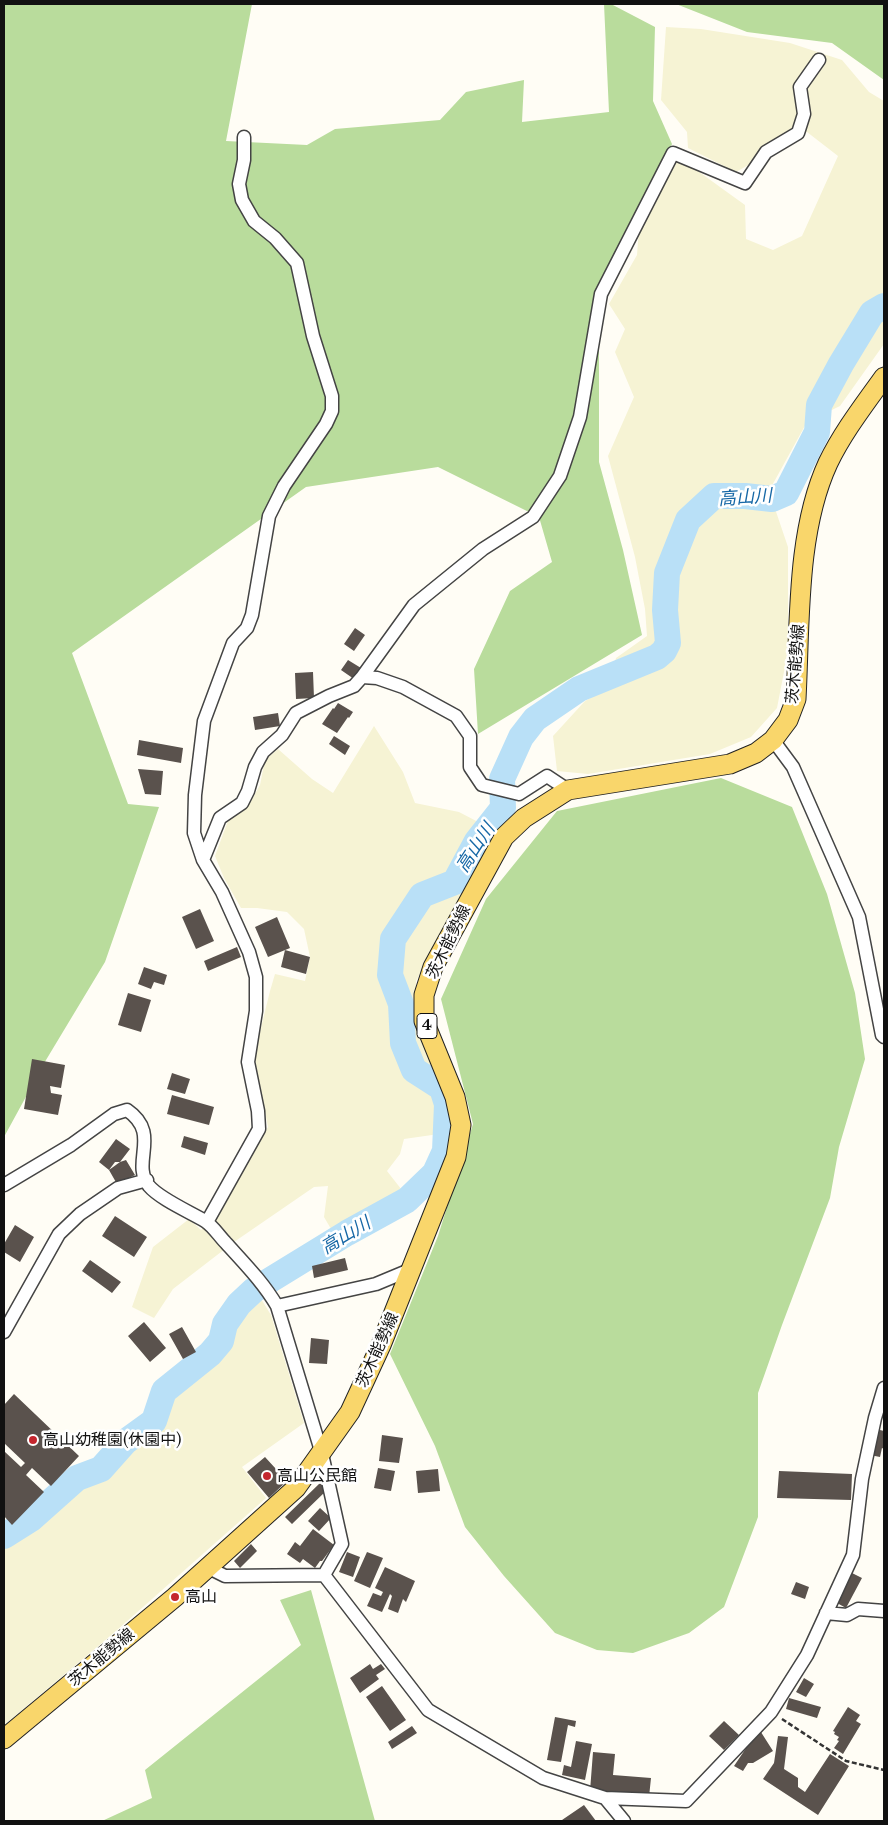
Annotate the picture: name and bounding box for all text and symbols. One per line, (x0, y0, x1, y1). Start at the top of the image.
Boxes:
water label: 高山川 (717, 485, 773, 511)
street label: 茨木能勢線 (783, 623, 809, 705)
water label: 高山川 (452, 819, 500, 877)
street label: 茨木能勢線 (423, 902, 475, 982)
road number: 4 (417, 1014, 437, 1038)
water label: 高山川 (317, 1213, 375, 1259)
street label: 茨木能勢線 (353, 1310, 403, 1390)
place label: 高山幼稚園(休園中) (43, 1430, 182, 1450)
marker: 高山幼稚園(休園中) (27, 1434, 39, 1446)
place label: 高山公民館 (277, 1466, 357, 1486)
marker: 高山公民館 (261, 1470, 273, 1482)
place label: 高山 (185, 1587, 217, 1607)
marker: 高山 (169, 1591, 181, 1603)
street label: 茨木能勢線 (65, 1625, 139, 1691)

